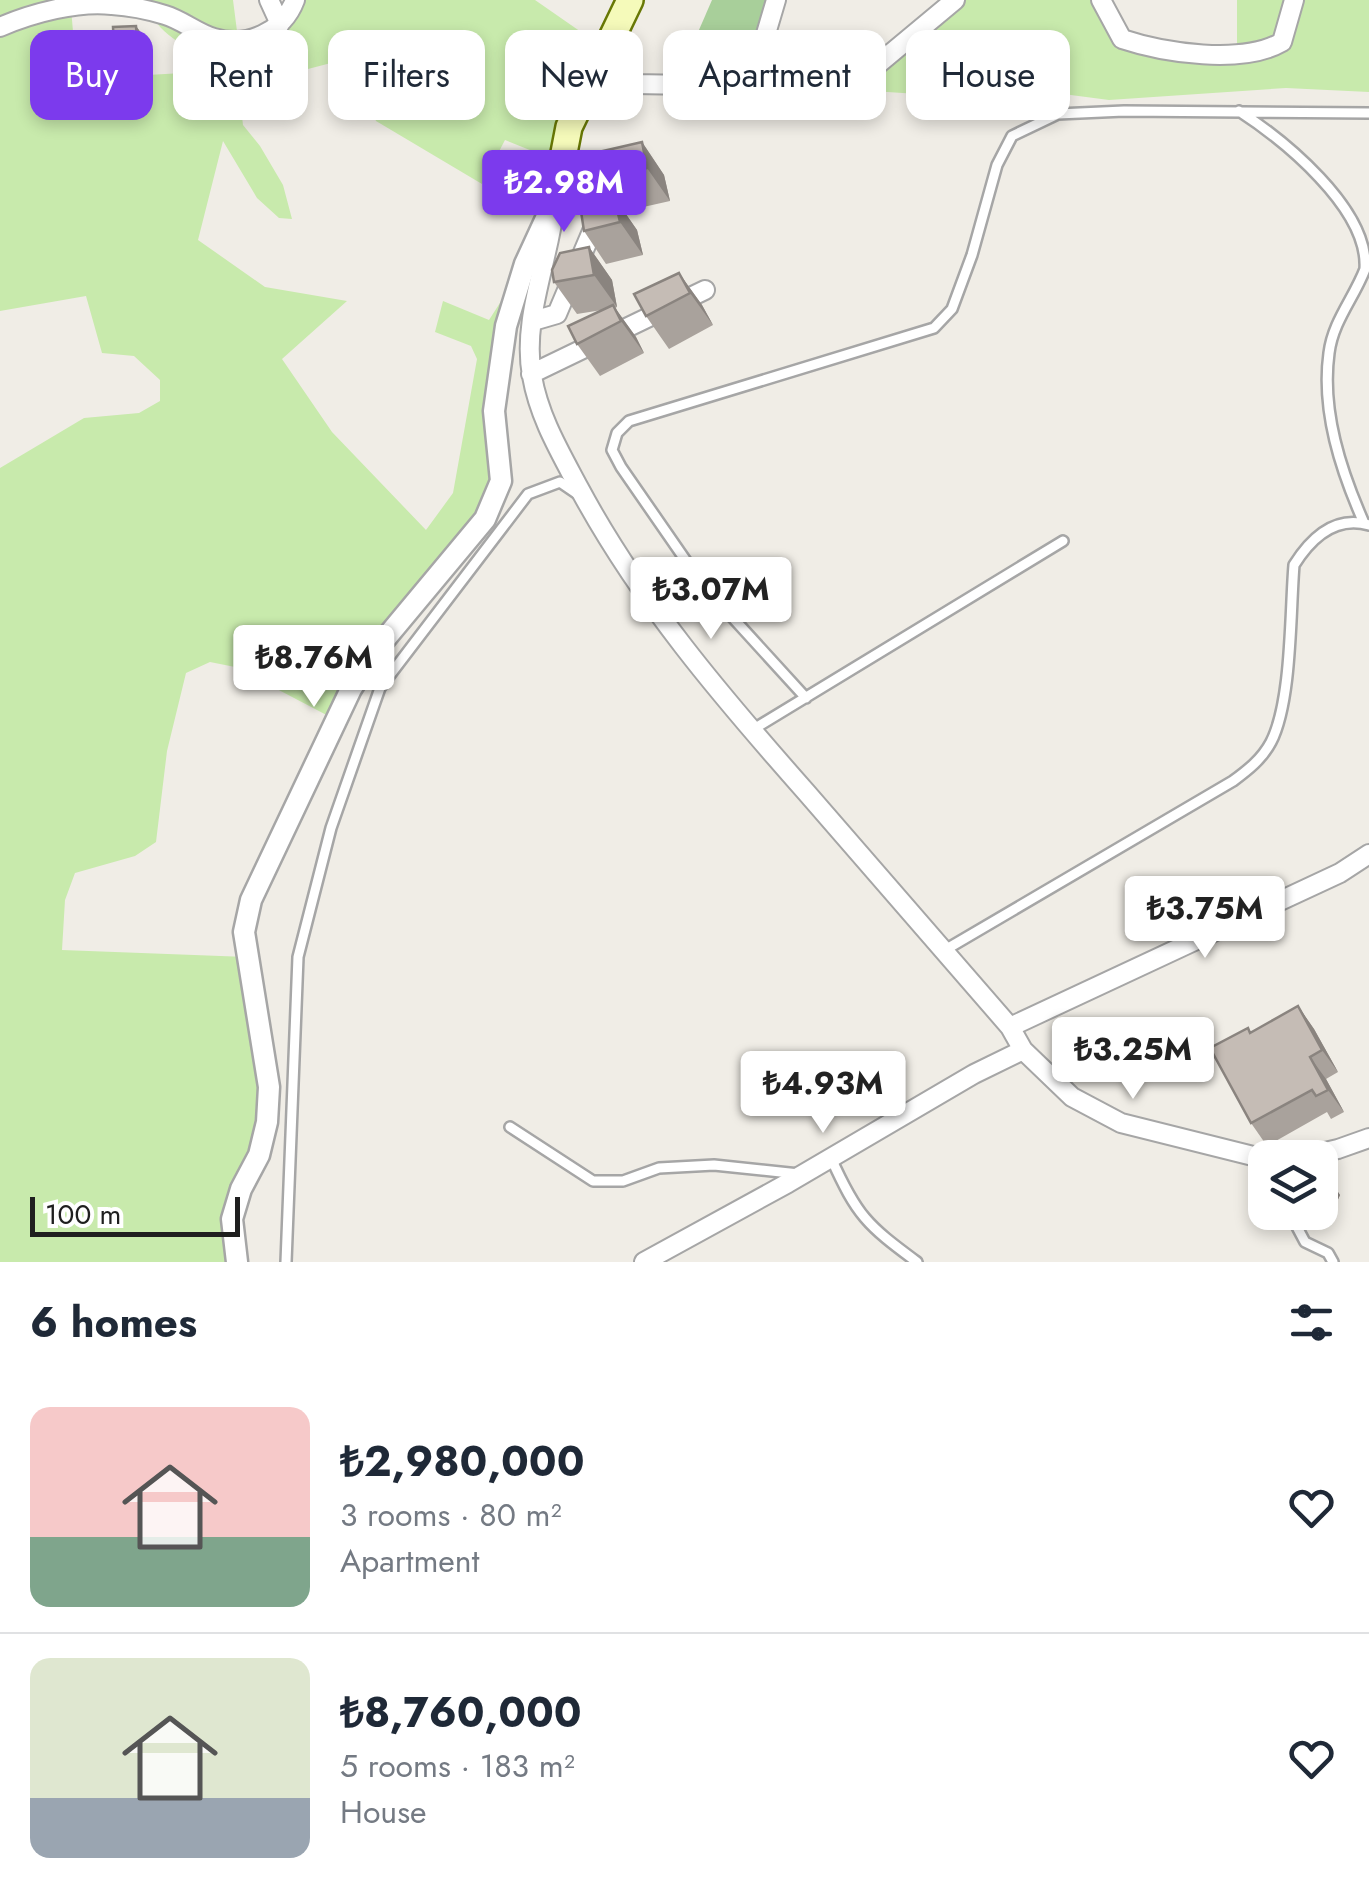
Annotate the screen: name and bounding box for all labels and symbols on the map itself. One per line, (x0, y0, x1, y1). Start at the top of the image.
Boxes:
pin: ₺2.98M (483, 150, 645, 235)
pin: ₺3.07M (630, 557, 792, 642)
pin: ₺8.76M (233, 625, 395, 710)
pin: ₺3.75M (1124, 876, 1286, 961)
pin: ₺3.25M (1052, 1017, 1214, 1102)
pin: ₺4.93M (742, 1051, 904, 1136)
scale bar (30, 1192, 240, 1236)

